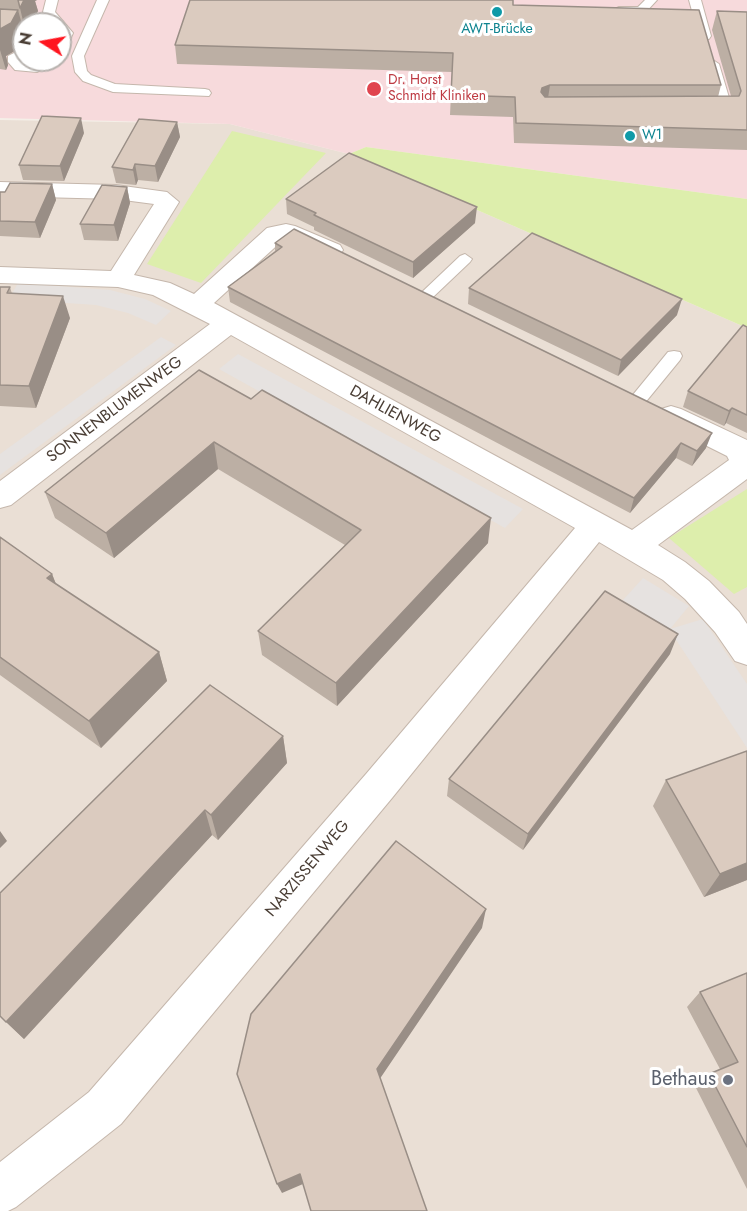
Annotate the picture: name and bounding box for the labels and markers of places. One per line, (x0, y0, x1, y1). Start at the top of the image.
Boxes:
marker: AWT-Brücke (490, 5, 504, 19)
place label: AWT-Brücke (461, 22, 533, 38)
place label: Dr. Horst Schmidt Kliniken (388, 73, 486, 106)
marker: Dr. Horst Schmidt Kliniken (365, 80, 383, 98)
place label: W1 (642, 128, 662, 144)
marker: W1 (623, 129, 637, 143)
place label: Bethaus (651, 1068, 716, 1092)
marker: Bethaus (721, 1073, 735, 1087)

